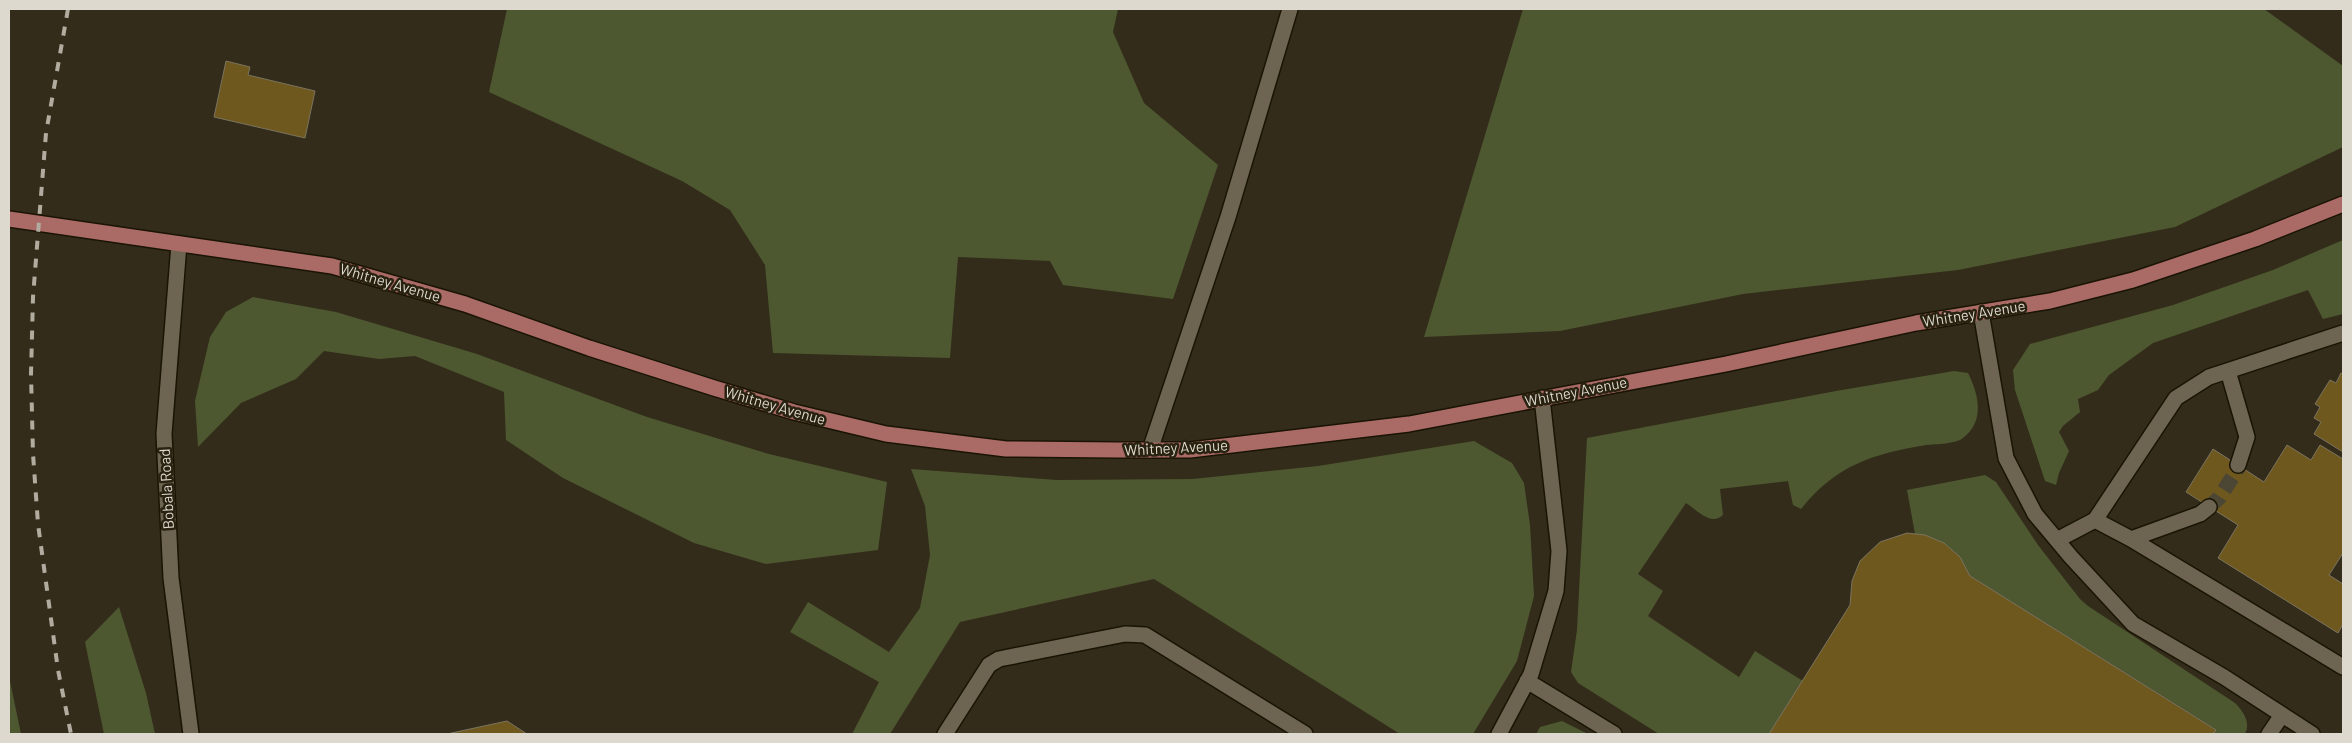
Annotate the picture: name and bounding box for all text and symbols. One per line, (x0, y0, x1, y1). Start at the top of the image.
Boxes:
street label: Whitney Avenue (338, 259, 443, 305)
street label: Whitney Avenue (1921, 296, 2027, 330)
street label: Whitney Avenue (1523, 372, 1629, 410)
street label: Whitney Avenue (723, 382, 828, 428)
street label: Whitney Avenue (1124, 435, 1228, 459)
street label: Bobala Road (155, 448, 177, 530)

